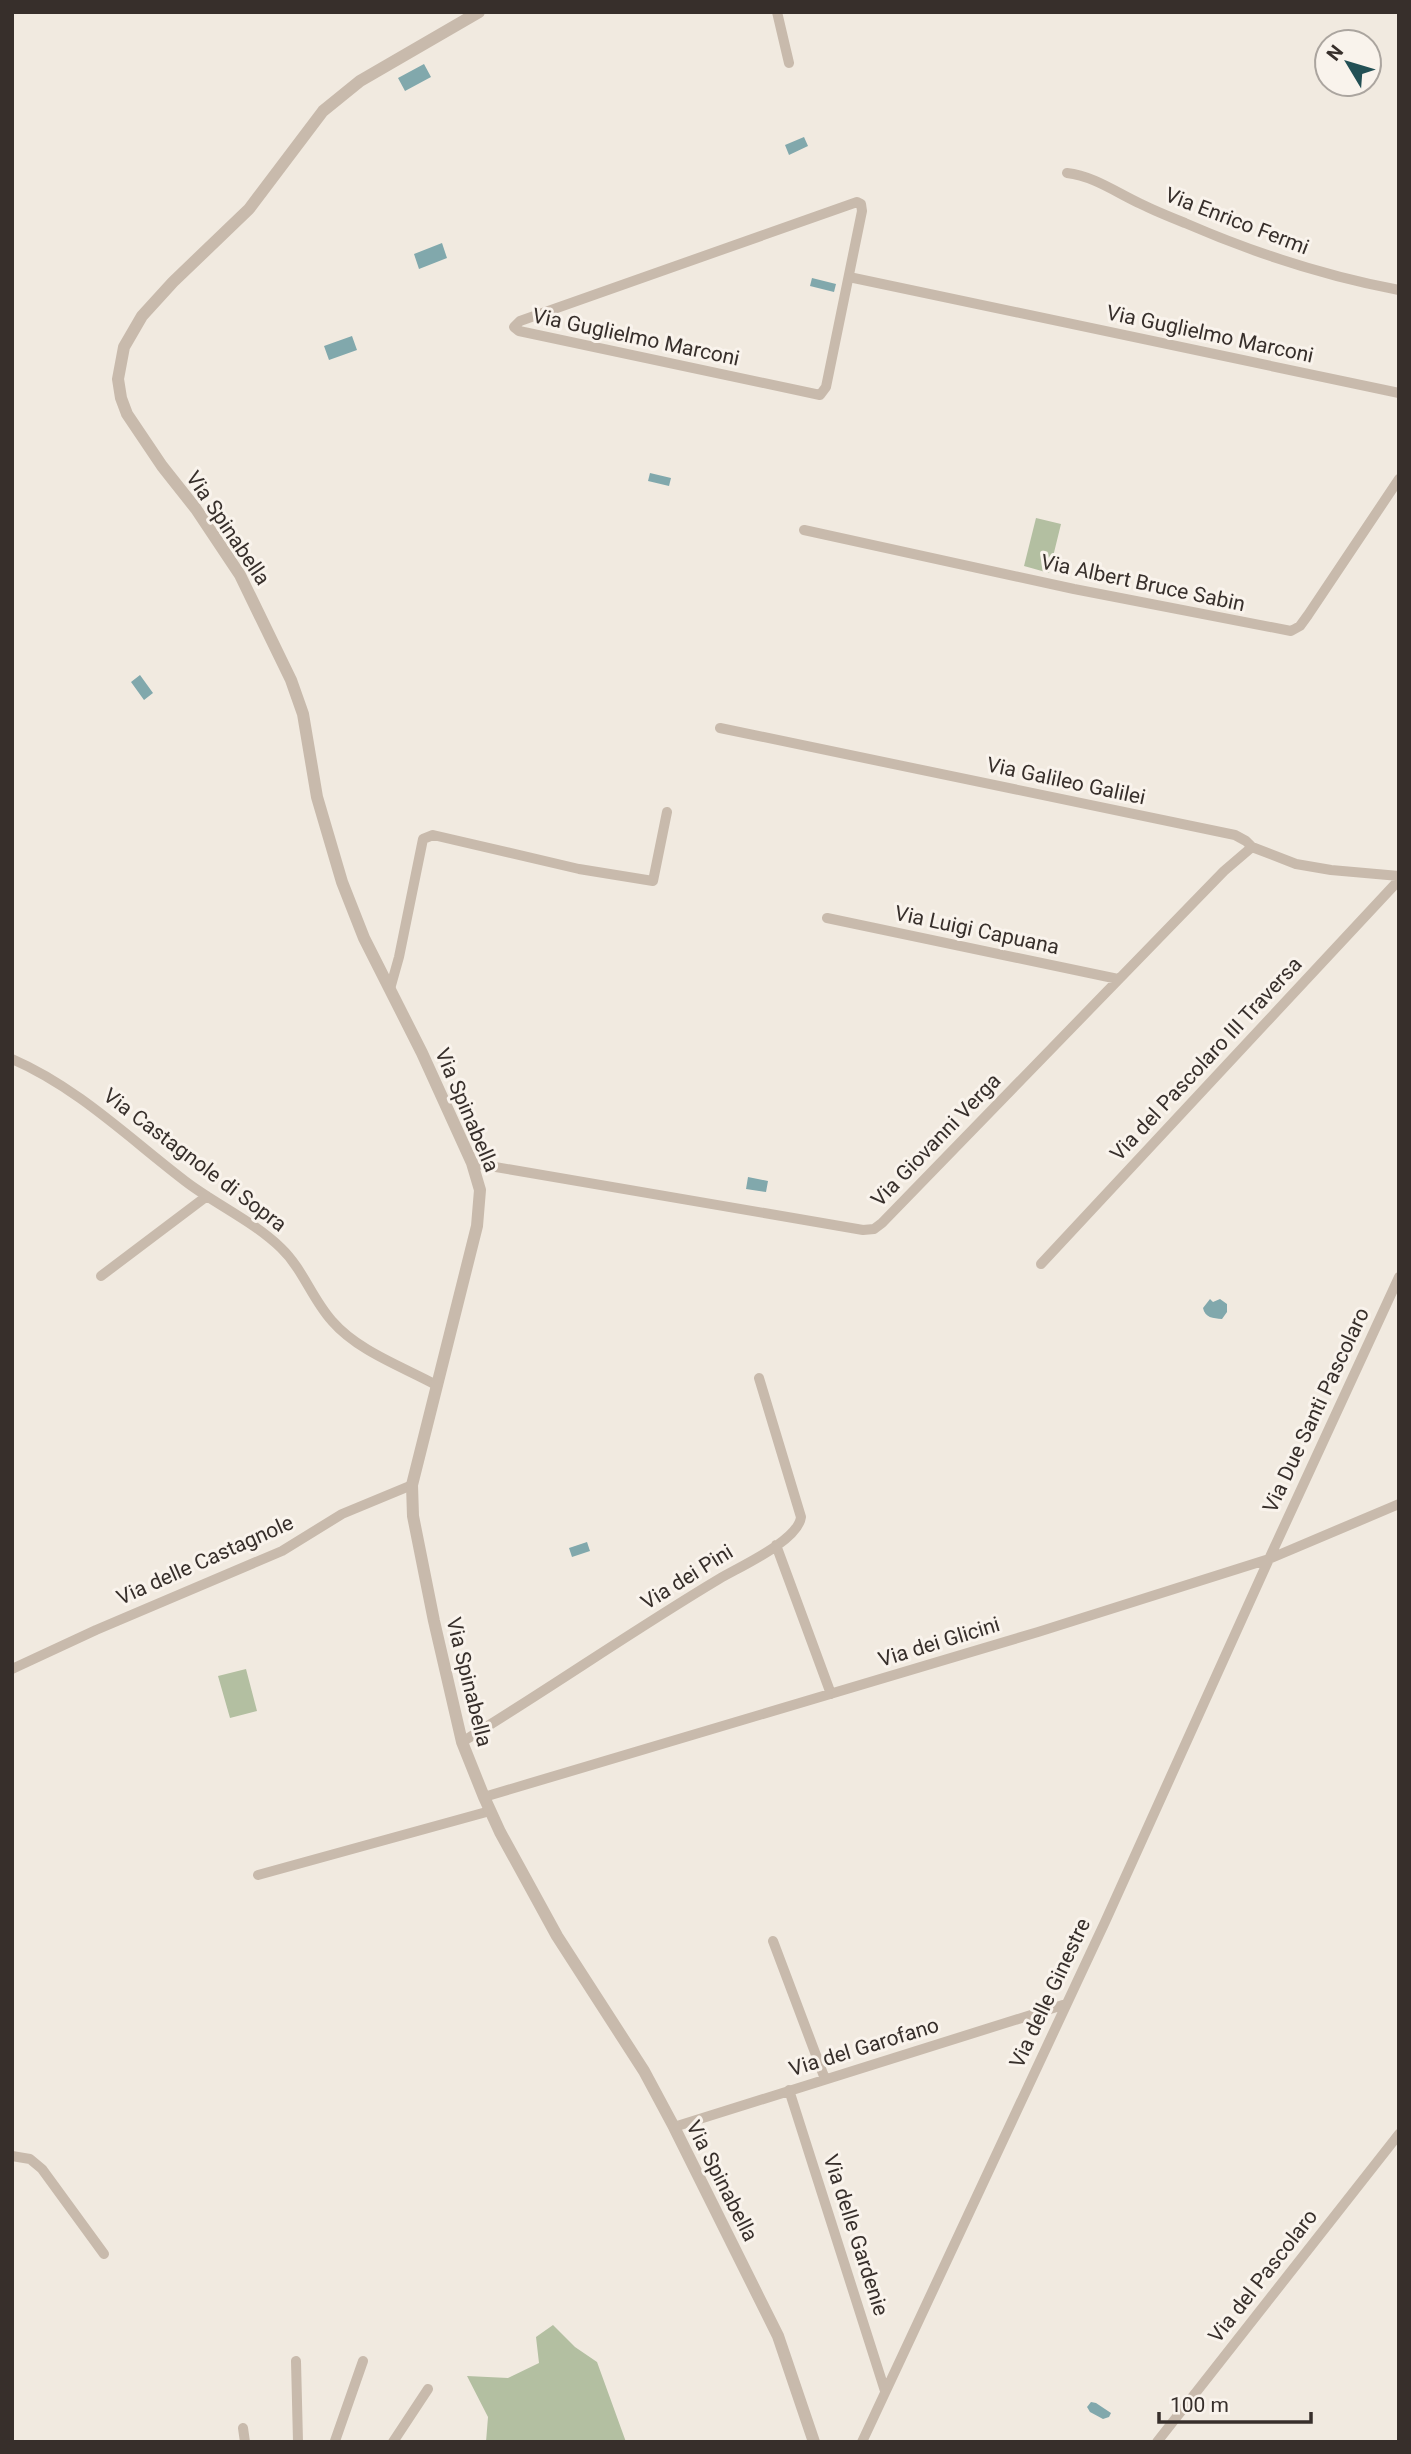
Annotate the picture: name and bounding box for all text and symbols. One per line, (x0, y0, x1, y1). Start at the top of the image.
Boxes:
north arrow (1313, 28, 1383, 98)
text: N (1322, 40, 1348, 65)
street label: Via Enrico Fermi (1162, 183, 1312, 259)
street label: Via Guglielmo Marconi (1104, 300, 1316, 368)
street label: Via Guglielmo Marconi (530, 303, 742, 371)
street label: Via Spinabella (181, 467, 275, 589)
street label: Via Albert Bruce Sabin (1039, 550, 1247, 616)
street label: Via Galileo Galilei (984, 752, 1148, 810)
street label: Via Luigi Capuana (893, 901, 1061, 959)
street label: Via del Pascolaro III Traversa (1105, 952, 1307, 1166)
street label: Via Spinabella (430, 1045, 504, 1175)
street label: Via Giovanni Verga (866, 1069, 1006, 1211)
street label: Via Castagnole di Sopra (99, 1083, 291, 1237)
street label: Via Due Santi Pascolaro (1258, 1304, 1374, 1516)
street label: Via delle Castagnole (113, 1510, 297, 1610)
street label: Via dei Pini (637, 1539, 737, 1615)
street label: Via dei Glicini (875, 1612, 1003, 1672)
street label: Via Spinabella (441, 1615, 497, 1749)
street label: Via delle Ginestre (1005, 1914, 1095, 2072)
street label: Via del Garofano (786, 2013, 942, 2081)
street label: Via Spinabella (681, 2117, 763, 2245)
street label: Via delle Gardenie (819, 2151, 893, 2319)
street label: Via del Pascolaro (1204, 2205, 1322, 2347)
scale bar (1159, 2380, 1311, 2424)
text: 100 m (1170, 2393, 1229, 2417)

